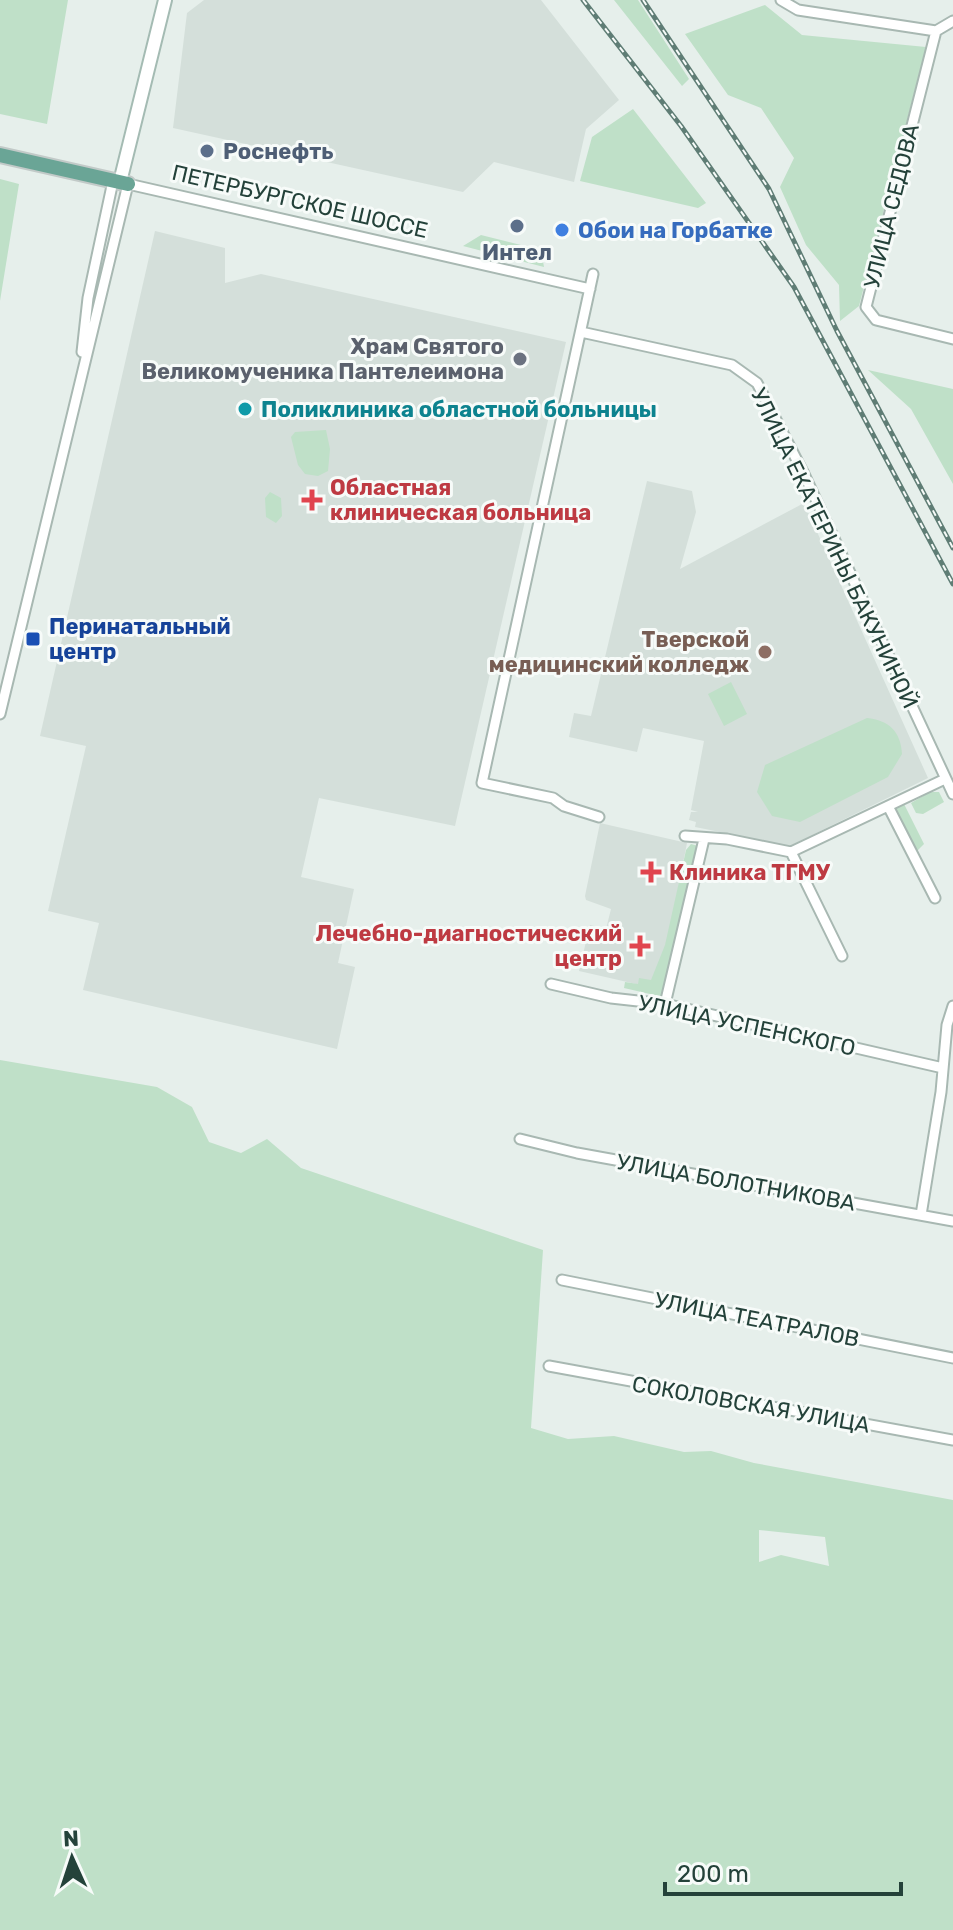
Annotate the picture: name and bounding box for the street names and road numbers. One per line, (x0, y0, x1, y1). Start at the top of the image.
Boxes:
street label: УЛИЦА СЕДОВА (858, 121, 925, 291)
street label: ПЕТЕРБУРГСКОЕ ШОССЕ (169, 159, 430, 244)
street label: УЛИЦА ЕКАТЕРИНЫ БАКУНИНОЙ (745, 384, 924, 713)
street label: УЛИЦА УСПЕНСКОГО (636, 989, 858, 1062)
street label: УЛИЦА БОЛОТНИКОВА (614, 1148, 858, 1217)
street label: УЛИЦА ТЕАТРАЛОВ (652, 1286, 862, 1353)
street label: СОКОЛОВСКАЯ УЛИЦА (630, 1370, 872, 1439)

